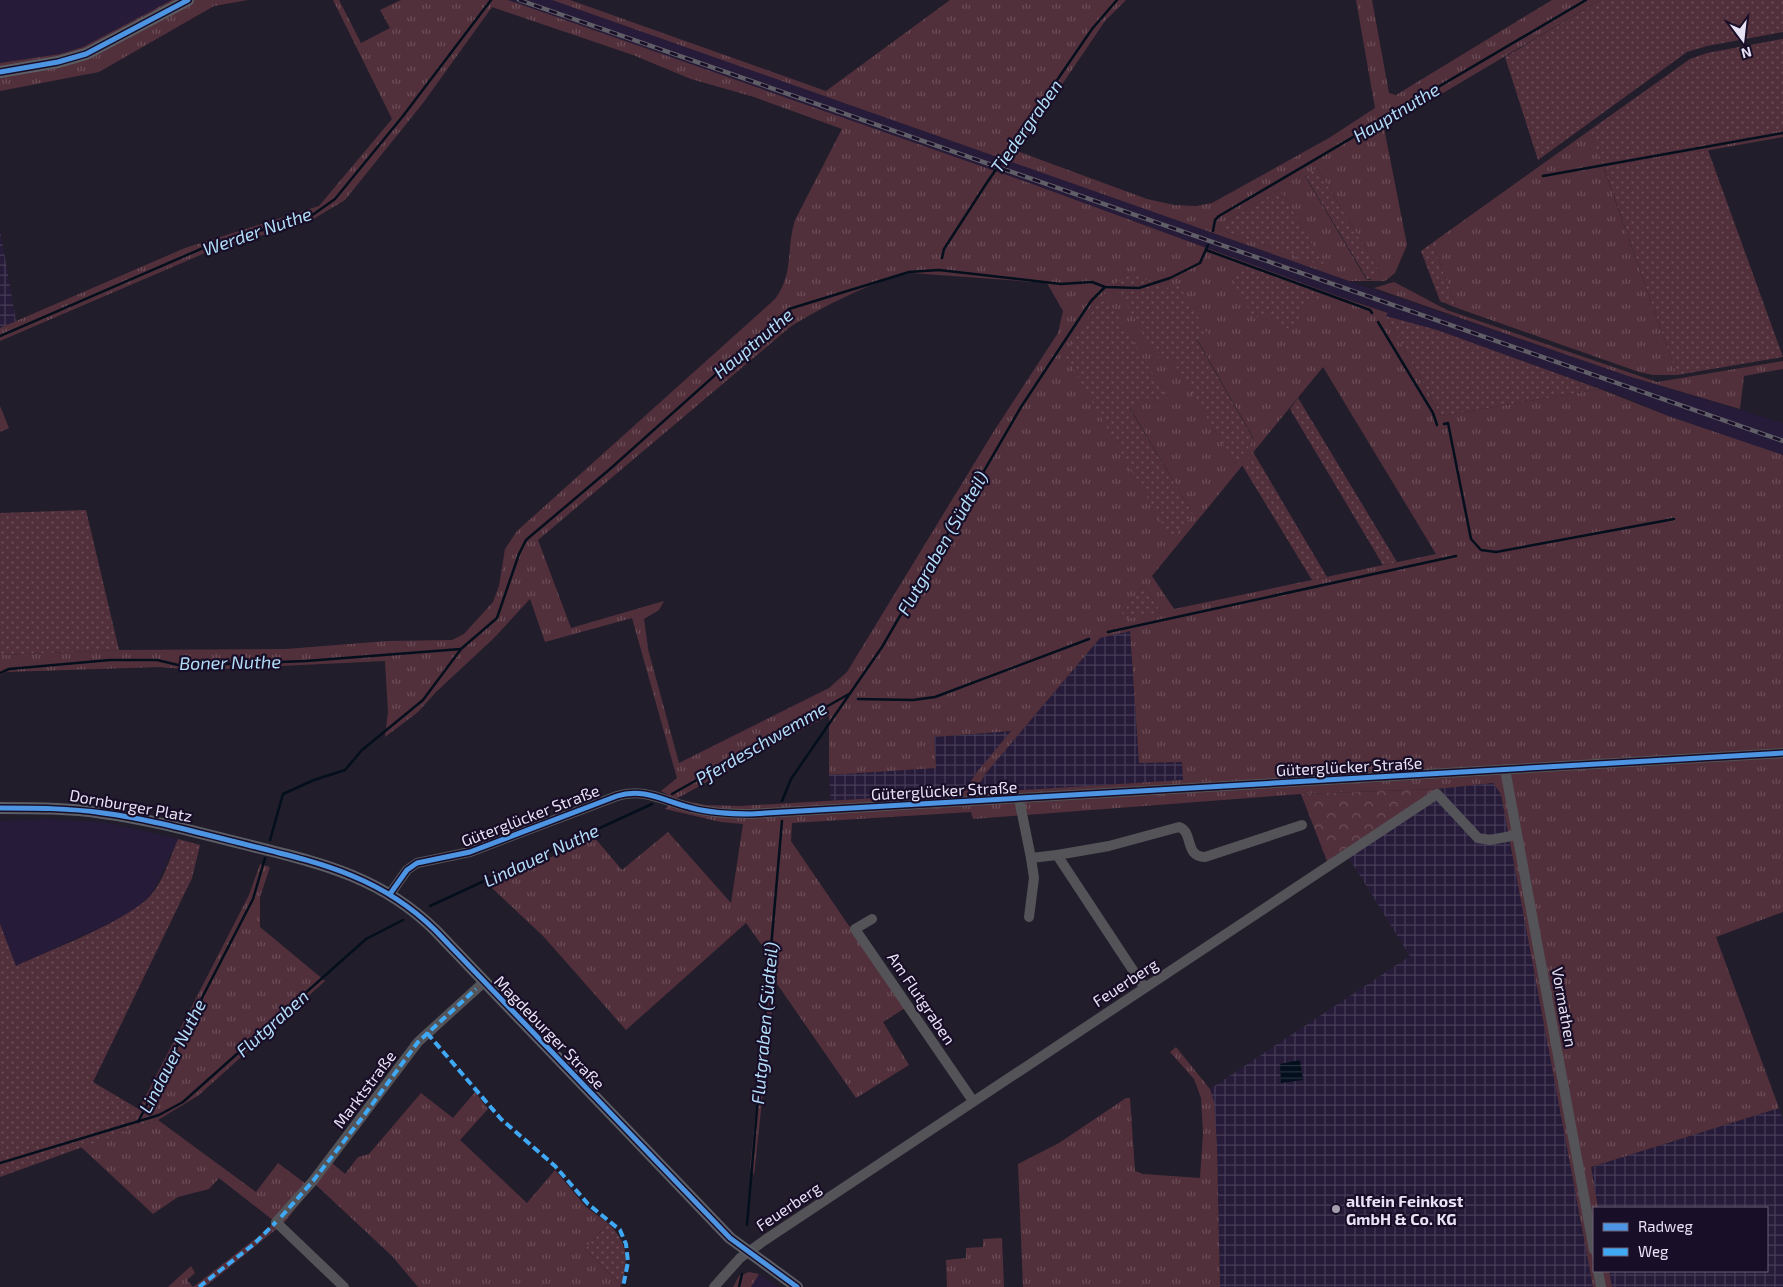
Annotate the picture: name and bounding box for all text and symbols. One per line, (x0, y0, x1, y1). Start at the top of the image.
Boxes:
north arrow (1718, 15, 1768, 65)
text: N (1739, 44, 1754, 63)
water label: Tiedergraben (986, 75, 1066, 177)
water label: Hauptnuthe (1349, 77, 1444, 146)
water label: Werder Nuthe (200, 202, 315, 260)
water label: Hauptnuthe (709, 303, 798, 383)
water label: Flutgraben (Südteil) (892, 467, 992, 619)
water label: Boner Nuthe (179, 650, 281, 674)
water label: Pferdeschwemme (691, 696, 831, 790)
street label: Güterglücker Straße (1275, 753, 1423, 779)
street label: Güterglücker Straße (870, 777, 1018, 803)
street label: Güterglücker Straße (458, 780, 602, 850)
street label: Dornburger Platz (68, 785, 194, 825)
water label: Lindauer Nuthe (480, 818, 603, 891)
water label: Flutgraben (Südteil) (746, 940, 782, 1105)
street label: Am Flutgraben (884, 948, 960, 1048)
street label: Feuerberg (1089, 954, 1161, 1010)
street label: Vormathen (1549, 966, 1581, 1048)
street label: Magdeburger Straße (491, 971, 609, 1093)
water label: Flutgraben (231, 985, 313, 1061)
water label: Lindauer Nuthe (134, 995, 210, 1117)
street label: Marktstraße (329, 1046, 399, 1132)
street label: Feuerberg (752, 1177, 824, 1235)
place label: allfein Feinkost GmbH & Co. KG (1346, 1191, 1464, 1228)
marker: allfein Feinkost GmbH & Co. KG (1330, 1203, 1342, 1215)
legend (1593, 1207, 1768, 1272)
text: Radweg (1638, 1217, 1693, 1235)
text: Weg (1638, 1242, 1669, 1260)

